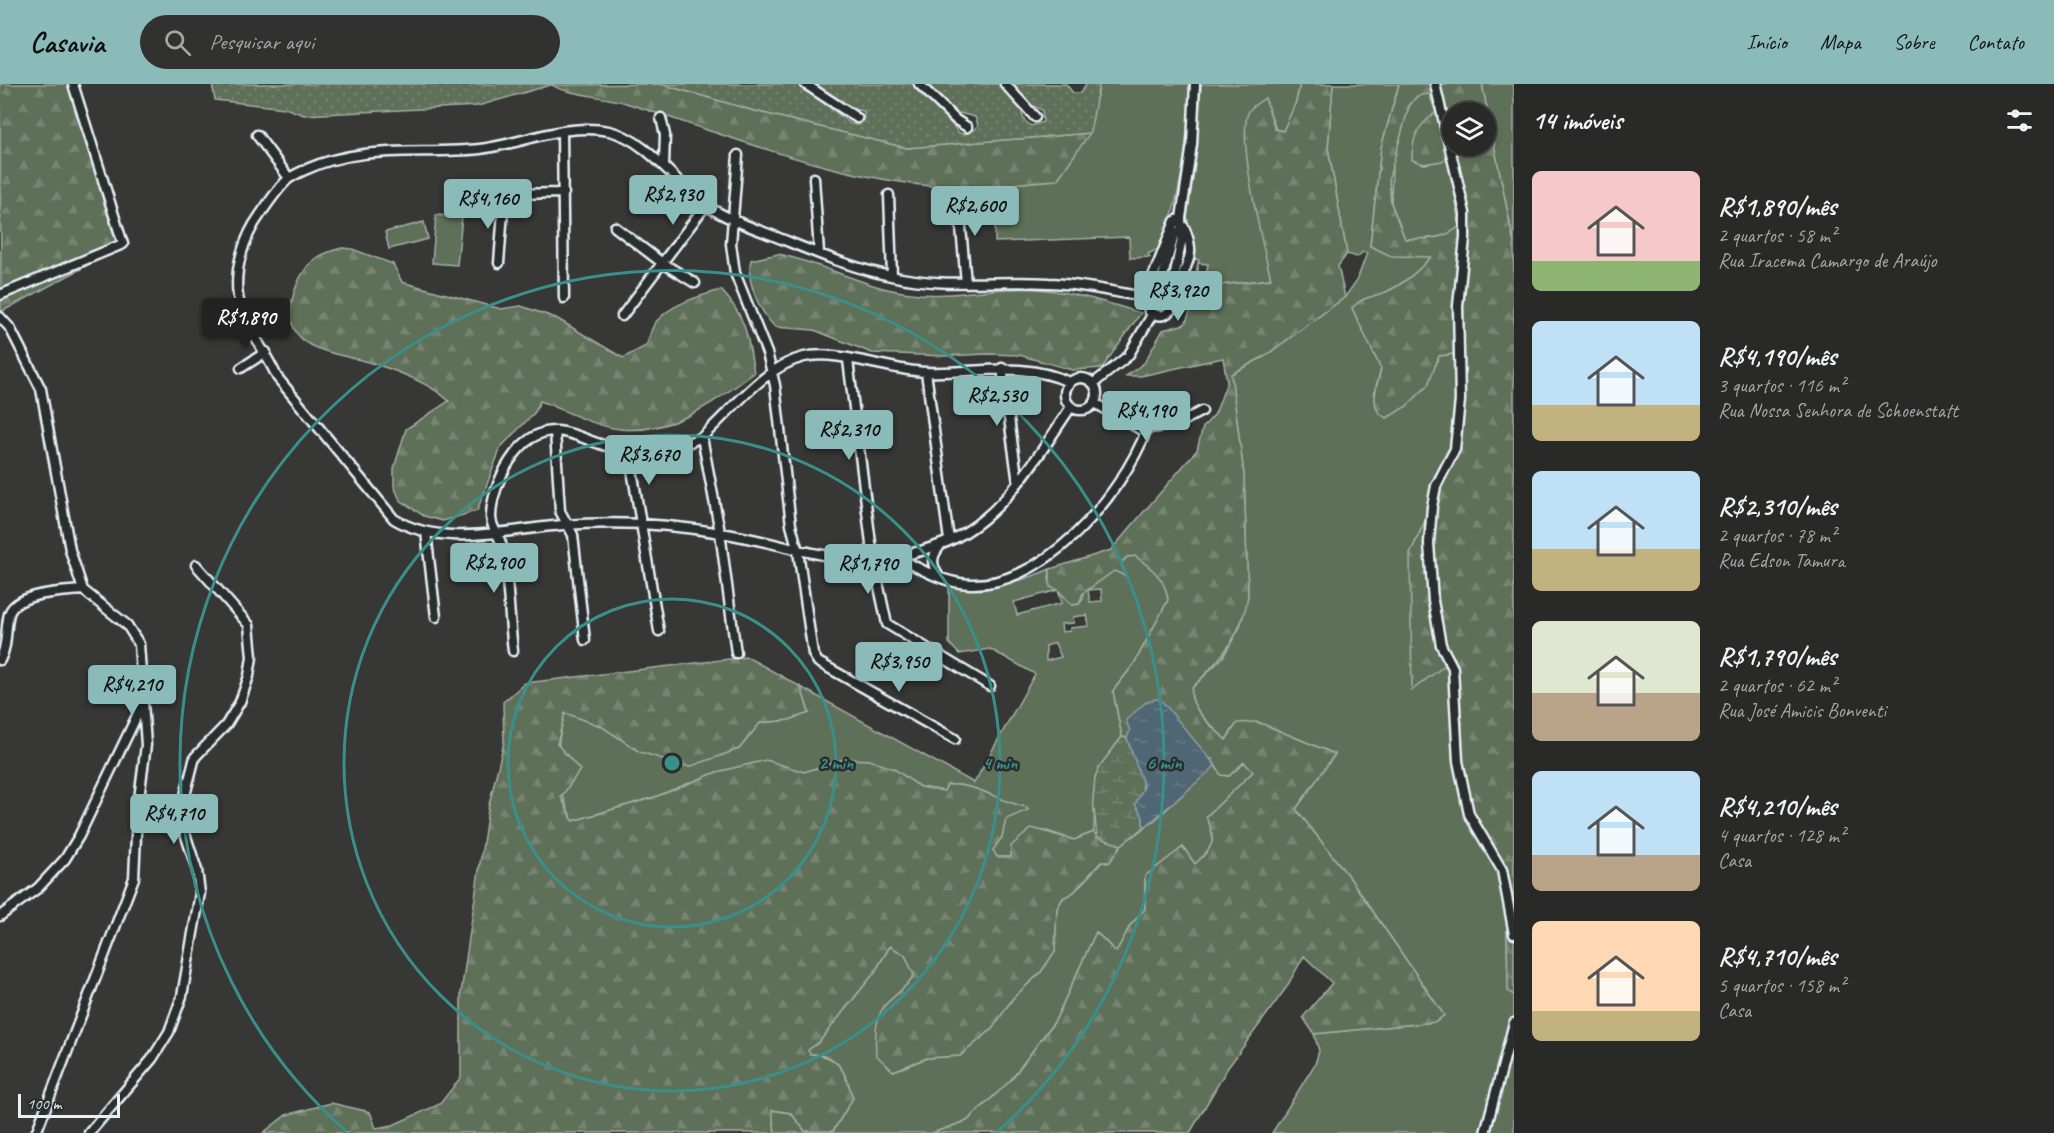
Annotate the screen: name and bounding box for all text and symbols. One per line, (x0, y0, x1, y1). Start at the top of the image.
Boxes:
search box (140, 15, 560, 69)
text: Casavia (30, 25, 104, 60)
icon: search (161, 26, 194, 59)
text: Pesquisar aqui (209, 28, 314, 56)
text: Início (1747, 29, 1787, 55)
text: Mapa (1820, 29, 1861, 55)
text: Sobre (1894, 29, 1934, 55)
text: Contato (1967, 29, 2024, 55)
map controls (1442, 102, 1496, 156)
button: layers (1442, 102, 1496, 156)
text: 14 imóveis (1532, 104, 1622, 137)
icon: filters (2003, 104, 2036, 137)
pin: R$2,930 (618, 175, 728, 226)
pin: R$4,160 (433, 179, 543, 230)
text: R$2,930 (643, 182, 703, 207)
text: R$4,160 (458, 186, 518, 211)
pin: R$2,600 (920, 186, 1030, 237)
text: R$1,890/mês (1718, 190, 1836, 223)
text: R$2,600 (945, 193, 1005, 218)
icon: home (1580, 195, 1652, 267)
text: 2 quartos · 58 m² (1718, 223, 1836, 248)
text: Rua Iracema Camargo de Araújo (1718, 248, 1937, 273)
pin: R$3,920 (1123, 271, 1233, 322)
text: R$3,920 (1148, 278, 1208, 303)
pin: R$1,890 (191, 298, 301, 349)
text: R$1,890 (216, 305, 276, 330)
text: R$4,190/mês (1718, 340, 1836, 373)
icon: home (1580, 345, 1652, 417)
text: 3 quartos · 116 m² (1718, 373, 1845, 398)
pin: R$2,530 (942, 376, 1052, 427)
text: R$2,530 (967, 383, 1027, 408)
pin: R$4,190 (1091, 391, 1201, 442)
text: R$4,190 (1116, 398, 1176, 423)
text: Rua Nossa Senhora de Schoenstatt (1718, 398, 1958, 423)
pin: R$2,310 (794, 410, 904, 461)
text: R$2,310 (819, 417, 879, 442)
pin: R$3,670 (594, 435, 704, 486)
text: R$3,670 (619, 442, 679, 467)
text: R$2,310/mês (1718, 490, 1837, 523)
icon: home (1580, 495, 1652, 567)
text: 2 quartos · 78 m² (1718, 523, 1836, 548)
pin: R$2,900 (439, 543, 549, 594)
pin: R$1,790 (813, 544, 923, 595)
text: Rua Edson Tamura (1718, 548, 1845, 573)
text: R$2,900 (464, 550, 524, 575)
text: R$1,790 (838, 551, 898, 576)
text: R$1,790/mês (1718, 640, 1836, 673)
pin: R$3,950 (844, 642, 954, 693)
icon: home (1580, 645, 1652, 717)
text: R$3,950 (869, 649, 929, 674)
pin: R$4,210 (77, 665, 187, 716)
text: R$4,210 (102, 672, 162, 697)
text: 2 quartos · 62 m² (1718, 673, 1836, 698)
text: Rua José Amicis Bonventi (1718, 698, 1886, 723)
text: 2 min (819, 752, 854, 774)
text: 4 min (983, 752, 1018, 774)
text: 6 min (1147, 752, 1182, 774)
centre of rings (662, 753, 682, 773)
text: R$4,210/mês (1718, 790, 1837, 823)
pin: R$4,710 (119, 794, 229, 845)
icon: home (1580, 795, 1652, 867)
text: R$4,710 (144, 801, 204, 826)
text: 4 quartos · 128 m² (1718, 823, 1845, 848)
text: Casa (1718, 848, 1751, 873)
text: R$4,710/mês (1718, 940, 1837, 973)
icon: home (1580, 945, 1652, 1017)
text: 5 quartos · 158 m² (1718, 973, 1845, 998)
text: Casa (1718, 998, 1751, 1023)
scale bar (18, 1091, 120, 1118)
text: 100 m (27, 1094, 61, 1114)

